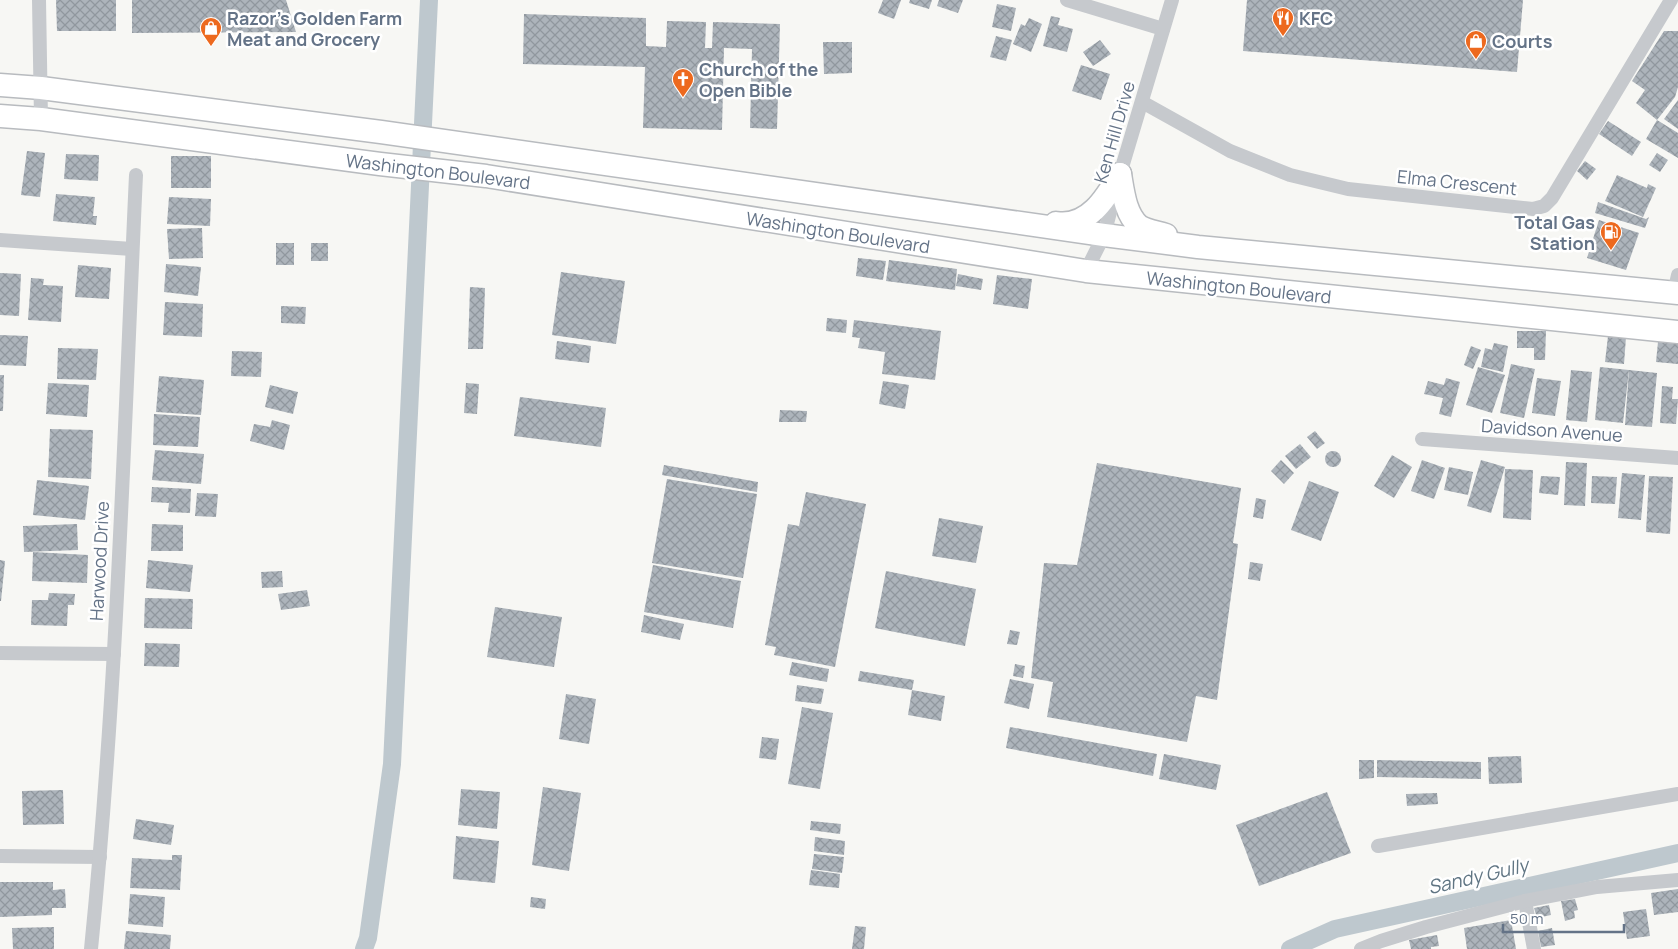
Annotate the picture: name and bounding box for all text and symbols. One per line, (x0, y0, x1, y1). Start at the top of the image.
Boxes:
place label: Razor's Golden Farm Meat and Grocery (227, 6, 402, 51)
restaurant icon: KFC (1271, 6, 1295, 37)
place label: KFC (1299, 6, 1333, 30)
shop icon: Razor's Golden Farm Meat and Grocery (199, 16, 223, 47)
shop icon: Courts (1464, 29, 1488, 60)
place label: Courts (1492, 29, 1553, 53)
place label: Church of the Open Bible (699, 57, 819, 102)
church icon: Church of the Open Bible (671, 67, 695, 98)
street label: Ken Hill Drive (1088, 78, 1140, 186)
street label: Washington Boulevard (344, 148, 532, 194)
street label: Elma Crescent (1396, 164, 1518, 200)
street label: Washington Boulevard (744, 206, 932, 258)
place label: Total Gas Station (1514, 210, 1595, 255)
fuel station icon: Total Gas Station (1599, 220, 1623, 251)
street label: Washington Boulevard (1145, 265, 1333, 309)
street label: Davidson Avenue (1480, 413, 1624, 447)
street label: Harwood Drive (84, 500, 114, 622)
water label: Sandy Gully (1425, 851, 1534, 900)
scale bar (1503, 902, 1624, 934)
text: 50 m (1510, 908, 1544, 929)

